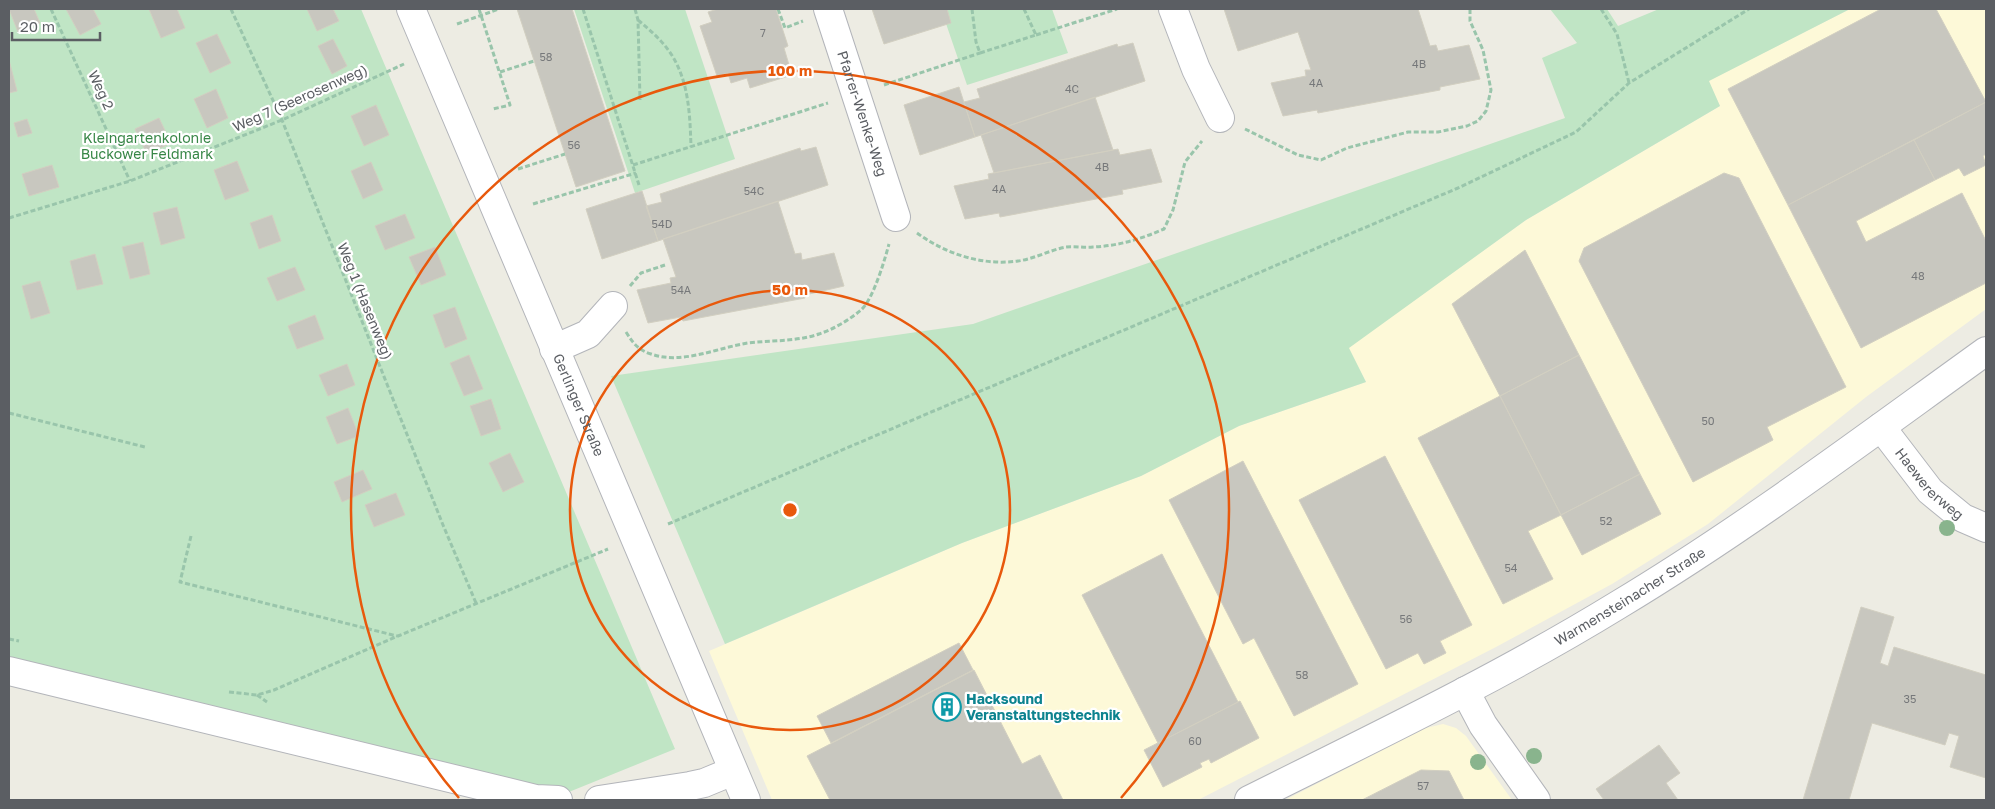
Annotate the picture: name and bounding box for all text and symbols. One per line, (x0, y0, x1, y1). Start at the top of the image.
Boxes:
scale bar (12, 10, 100, 42)
text: 20 m (20, 17, 55, 35)
house number: 7 (760, 26, 766, 39)
street label: Pfarrer-Wenke-Weg (834, 48, 891, 178)
house number: 58 (539, 50, 553, 63)
house number: 4B (1412, 57, 1426, 70)
street label: Weg 7 (Seerosenweg) (230, 60, 370, 135)
text: 100 m (768, 61, 812, 79)
street label: Weg 2 (85, 68, 118, 112)
house number: 4A (1309, 76, 1324, 89)
house number: 4C (1065, 82, 1079, 95)
park label: Kleingartenkolonie Buckower Feldmark (81, 129, 213, 162)
house number: 56 (567, 138, 581, 151)
house number: 4B (1095, 160, 1109, 173)
house number: 4A (992, 182, 1007, 195)
house number: 54C (744, 184, 764, 197)
house number: 54D (652, 217, 673, 230)
street label: Weg 1 (Hasenweg) (334, 240, 397, 362)
house number: 48 (1911, 269, 1925, 282)
text: 50 m (772, 280, 808, 298)
house number: 54A (671, 283, 692, 296)
street label: Gerlinger Straße (550, 351, 608, 459)
house number: 50 (1701, 414, 1715, 427)
street label: Haewererweg (1892, 444, 1967, 523)
centre of rings (781, 501, 799, 519)
house number: 52 (1600, 514, 1612, 527)
street label: Warmensteinacher Straße (1551, 543, 1708, 649)
house number: 54 (1504, 561, 1518, 574)
house number: 56 (1399, 612, 1413, 625)
house number: 58 (1295, 668, 1309, 681)
place label: Hacksound Veranstaltungstechnik (966, 690, 1121, 723)
building icon: Hacksound Veranstaltungstechnik (932, 692, 962, 722)
house number: 35 (1904, 692, 1916, 705)
house number: 60 (1188, 734, 1202, 747)
house number: 57 (1417, 779, 1429, 792)

